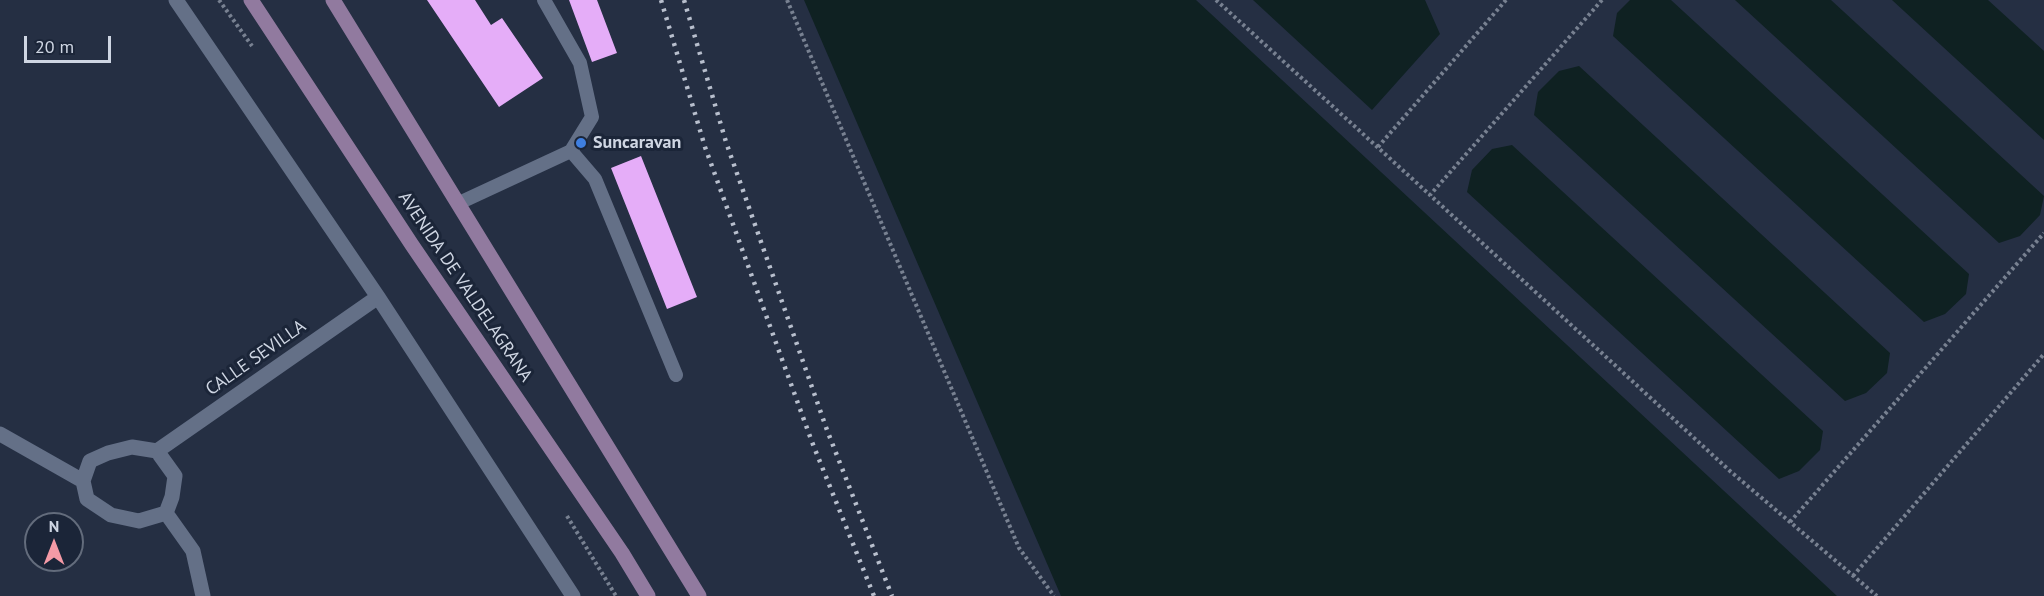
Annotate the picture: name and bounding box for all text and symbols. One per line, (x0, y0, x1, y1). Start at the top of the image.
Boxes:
scale bar (27, 24, 114, 62)
text: 20 m (35, 35, 74, 58)
place label: Suncaravan (593, 132, 681, 154)
marker: Suncaravan (574, 136, 588, 150)
street label: AVENIDA DE VALDELAGRANA (393, 188, 537, 386)
street label: CALLE SEVILLA (202, 316, 310, 400)
north arrow (24, 512, 84, 572)
text: N (49, 516, 59, 536)

